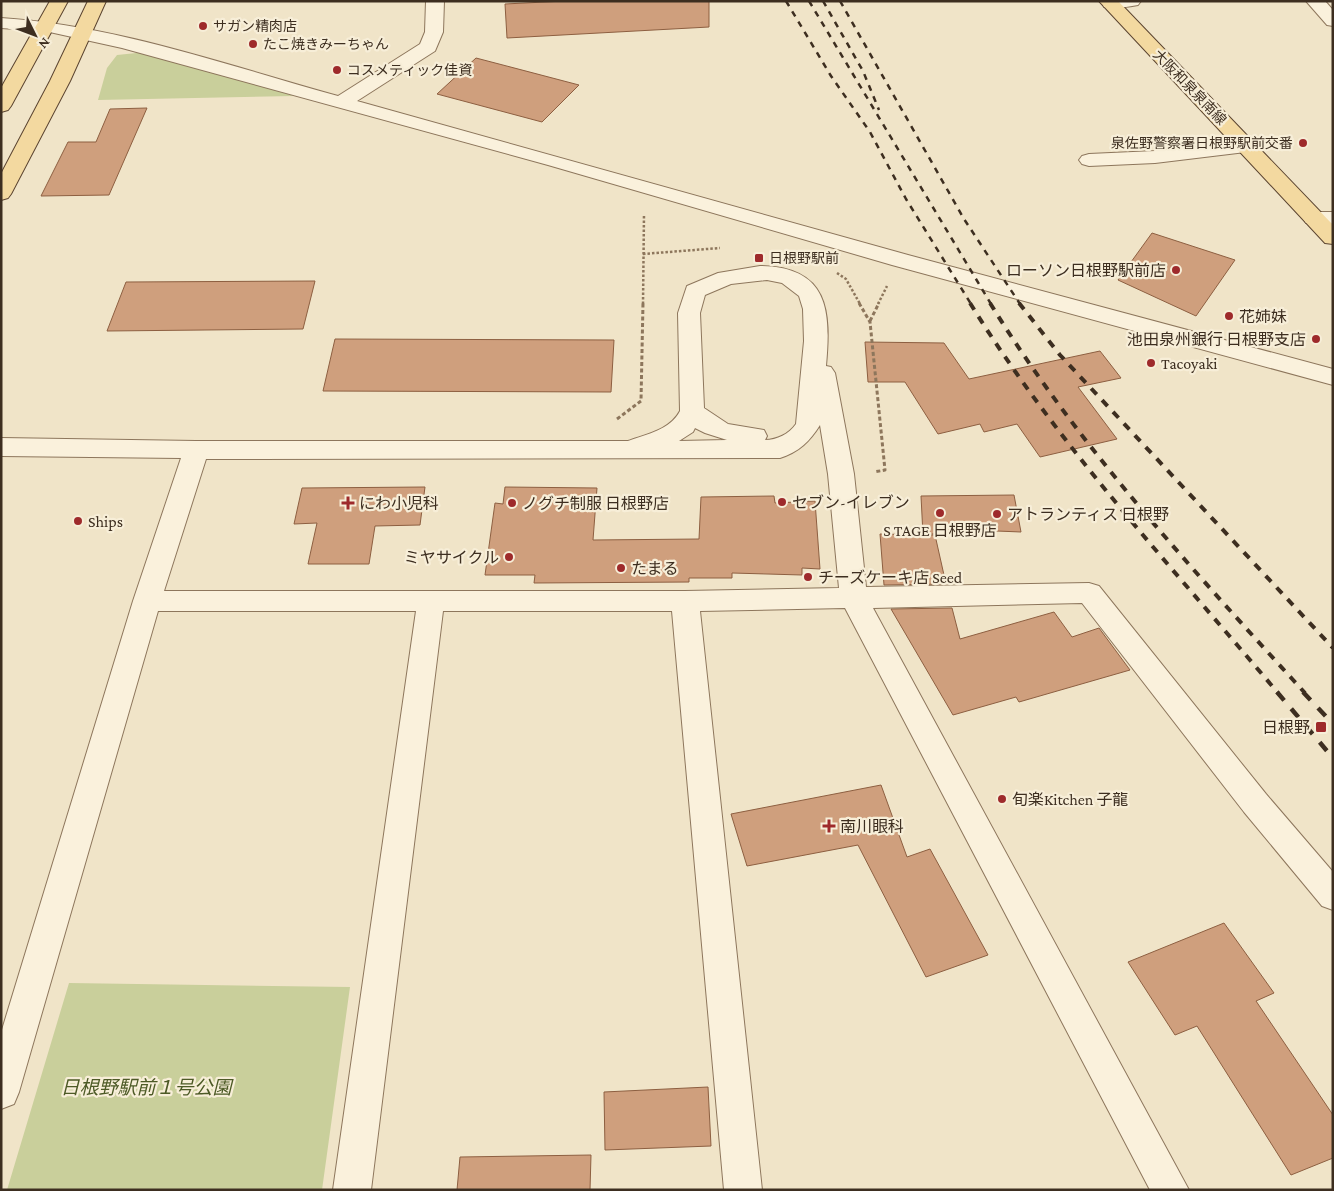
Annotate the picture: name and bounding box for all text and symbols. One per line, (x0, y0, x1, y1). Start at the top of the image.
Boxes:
north arrow (10, 10, 60, 60)
place label: サガン精肉店 (213, 18, 297, 34)
marker: サガン精肉店 (197, 20, 209, 32)
text: N (35, 35, 54, 53)
place label: たこ焼きみーちゃん (263, 36, 389, 52)
marker: たこ焼きみーちゃん (247, 38, 259, 50)
street label: 大阪和泉泉南線 (1150, 46, 1230, 128)
place label: コスメティック佳資 (347, 62, 472, 78)
marker: コスメティック佳資 (331, 64, 343, 76)
place label: 泉佐野警察署日根野駅前交番 (1111, 135, 1293, 151)
marker: 泉佐野警察署日根野駅前交番 (1297, 137, 1309, 149)
place label: 日根野駅前 (769, 250, 839, 266)
marker: 日根野駅前 (753, 252, 765, 264)
place label: ローソン日根野駅前店 (1006, 262, 1166, 279)
marker: ローソン日根野駅前店 (1170, 264, 1182, 276)
place label: 花姉妹 (1239, 308, 1287, 325)
marker: 花姉妹 (1223, 310, 1235, 322)
place label: 池田泉州銀行 日根野支店 (1127, 331, 1306, 348)
marker: 池田泉州銀行 日根野支店 (1310, 333, 1322, 345)
place label: Tacoyaki (1161, 355, 1218, 373)
marker: Tacoyaki (1145, 357, 1157, 369)
place label: セブン-イレブン (792, 494, 910, 511)
place label: にわ小児科 (359, 495, 439, 512)
place label: ノグチ制服 日根野店 (522, 495, 669, 512)
marker: にわ小児科 (341, 496, 355, 510)
marker: セブン-イレブン (776, 496, 788, 508)
marker: ノグチ制服 日根野店 (506, 497, 518, 509)
place label: アトランティス 日根野 (1007, 506, 1169, 523)
marker: S TAGE 日根野店 (934, 507, 946, 519)
marker: アトランティス 日根野 (991, 508, 1003, 520)
place label: Ships (88, 513, 123, 531)
marker: Ships (72, 515, 84, 527)
place label: S TAGE 日根野店 (883, 522, 997, 539)
place label: ミヤサイクル (404, 549, 499, 566)
marker: ミヤサイクル (503, 551, 515, 563)
place label: たまる (631, 560, 679, 577)
marker: たまる (615, 562, 627, 574)
place label: チーズケーキ店 Seed (818, 569, 963, 586)
marker: チーズケーキ店 Seed (802, 571, 814, 583)
place label: 日根野 (1262, 719, 1310, 736)
marker: 日根野 (1314, 720, 1328, 734)
place label: 旬楽Kitchen 子龍 (1012, 791, 1128, 808)
marker: 旬楽Kitchen 子龍 (996, 793, 1008, 805)
place label: 南川眼科 (840, 818, 904, 835)
marker: 南川眼科 (822, 819, 836, 833)
park label: 日根野駅前１号公園 (60, 1077, 234, 1098)

